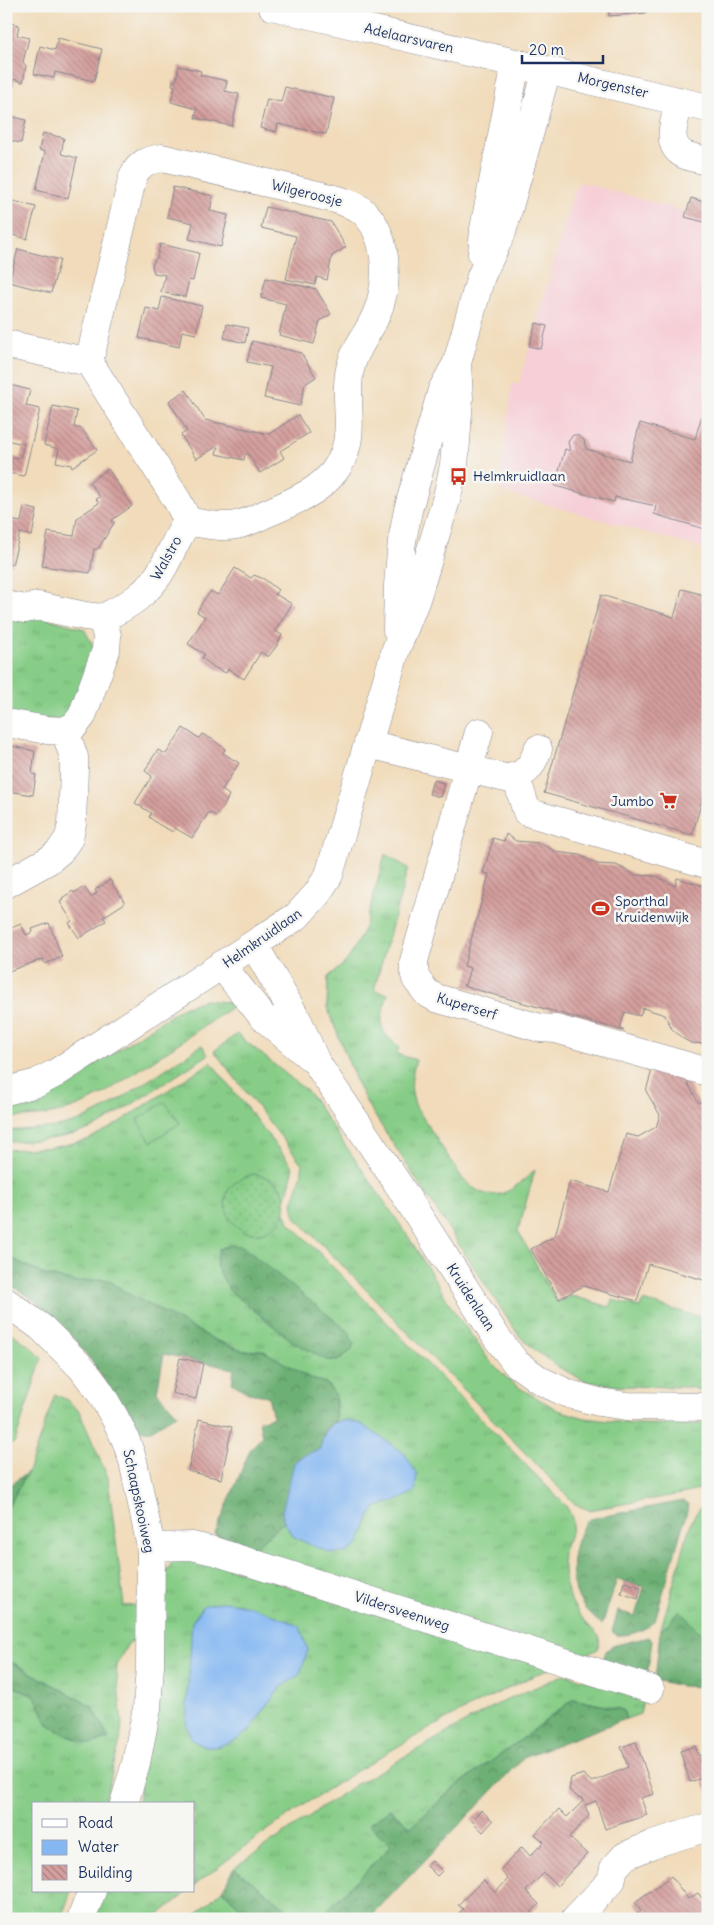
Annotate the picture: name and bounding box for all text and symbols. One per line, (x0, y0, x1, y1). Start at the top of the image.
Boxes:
street label: Adelaarsvaren (362, 19, 456, 57)
scale bar (522, 32, 603, 64)
text: 20 m (529, 40, 564, 59)
street label: Morgenster (576, 68, 651, 102)
street label: Wilgeroosje (270, 175, 344, 211)
bus stop icon: Helmkruidlaan (449, 466, 469, 486)
place label: Helmkruidlaan (473, 467, 565, 485)
street label: Walstro (147, 533, 186, 583)
supermarket icon: Jumbo (658, 791, 678, 811)
place label: Jumbo (611, 792, 654, 810)
place label: Sporthal Kruidenwijk (615, 892, 689, 926)
sports icon: Sporthal Kruidenwijk (591, 899, 611, 919)
street label: Helmkruidlaan (219, 904, 305, 972)
street label: Kuperserf (435, 988, 500, 1024)
street label: Kruidenlaan (443, 1260, 499, 1334)
street label: Schaapskooiweg (119, 1448, 159, 1554)
street label: Vildersveenweg (352, 1587, 452, 1635)
legend (32, 1802, 195, 1892)
text: Road (78, 1813, 113, 1832)
text: Water (78, 1837, 119, 1856)
text: Building (78, 1863, 133, 1882)

